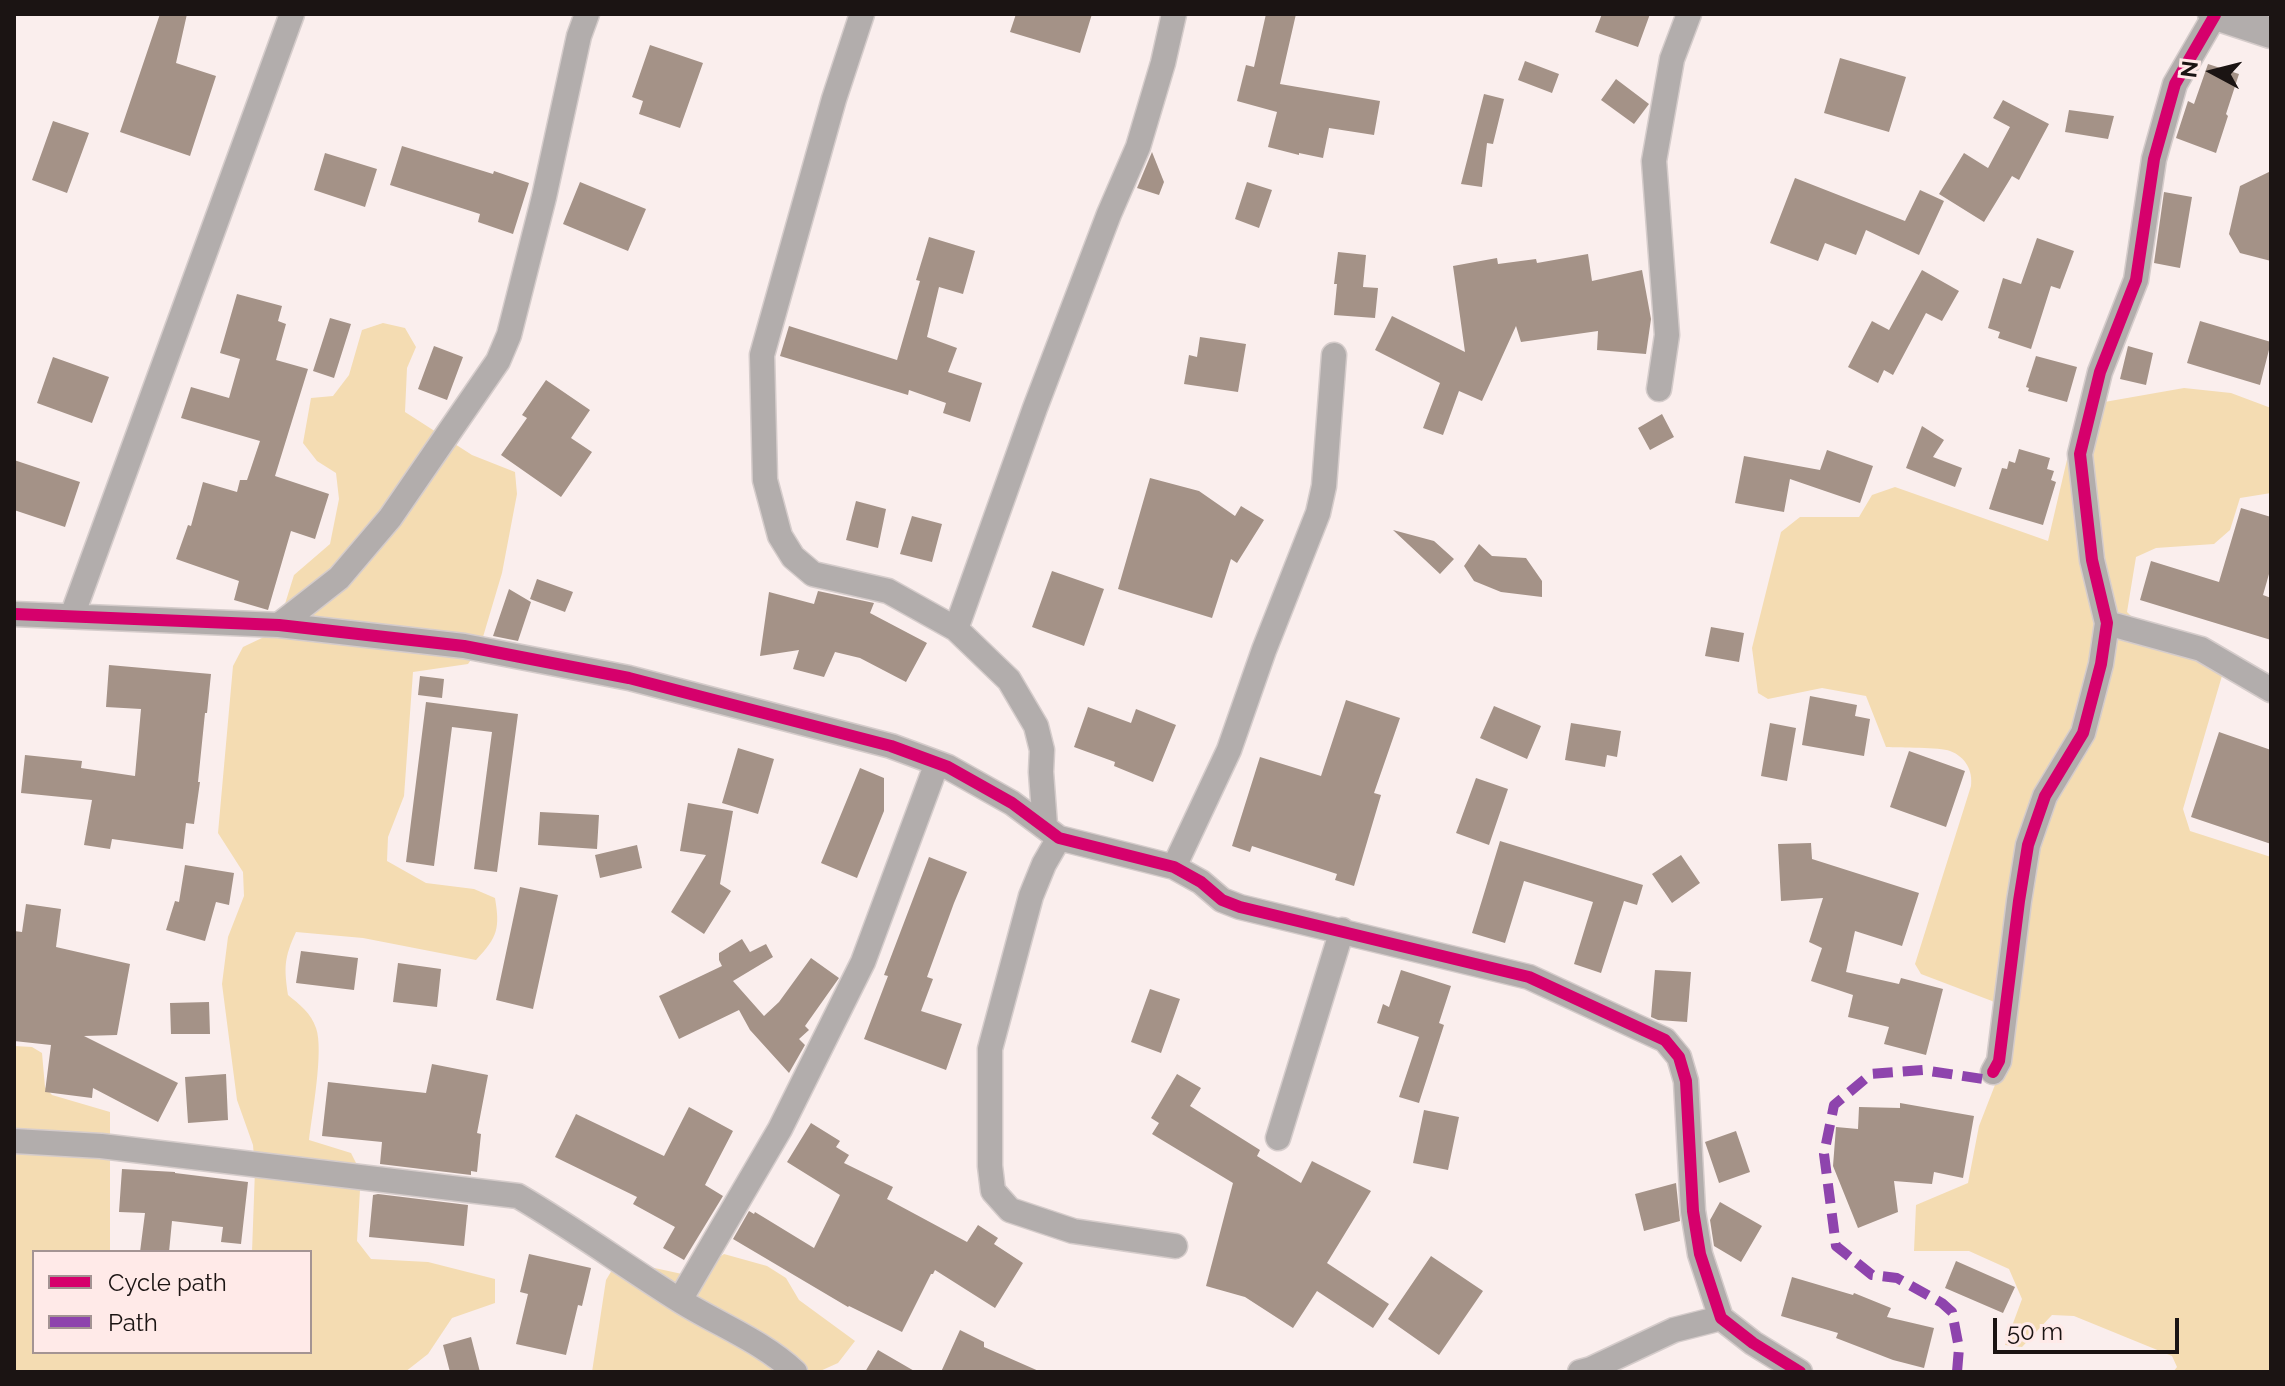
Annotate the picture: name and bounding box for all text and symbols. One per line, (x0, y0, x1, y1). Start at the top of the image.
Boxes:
north arrow (2173, 32, 2253, 112)
text: N (2175, 59, 2203, 79)
legend (32, 1250, 312, 1354)
text: Cycle path (108, 1268, 227, 1297)
scale bar (1997, 1302, 2183, 1352)
text: Path (108, 1308, 158, 1337)
text: 50 m (2007, 1317, 2063, 1346)

